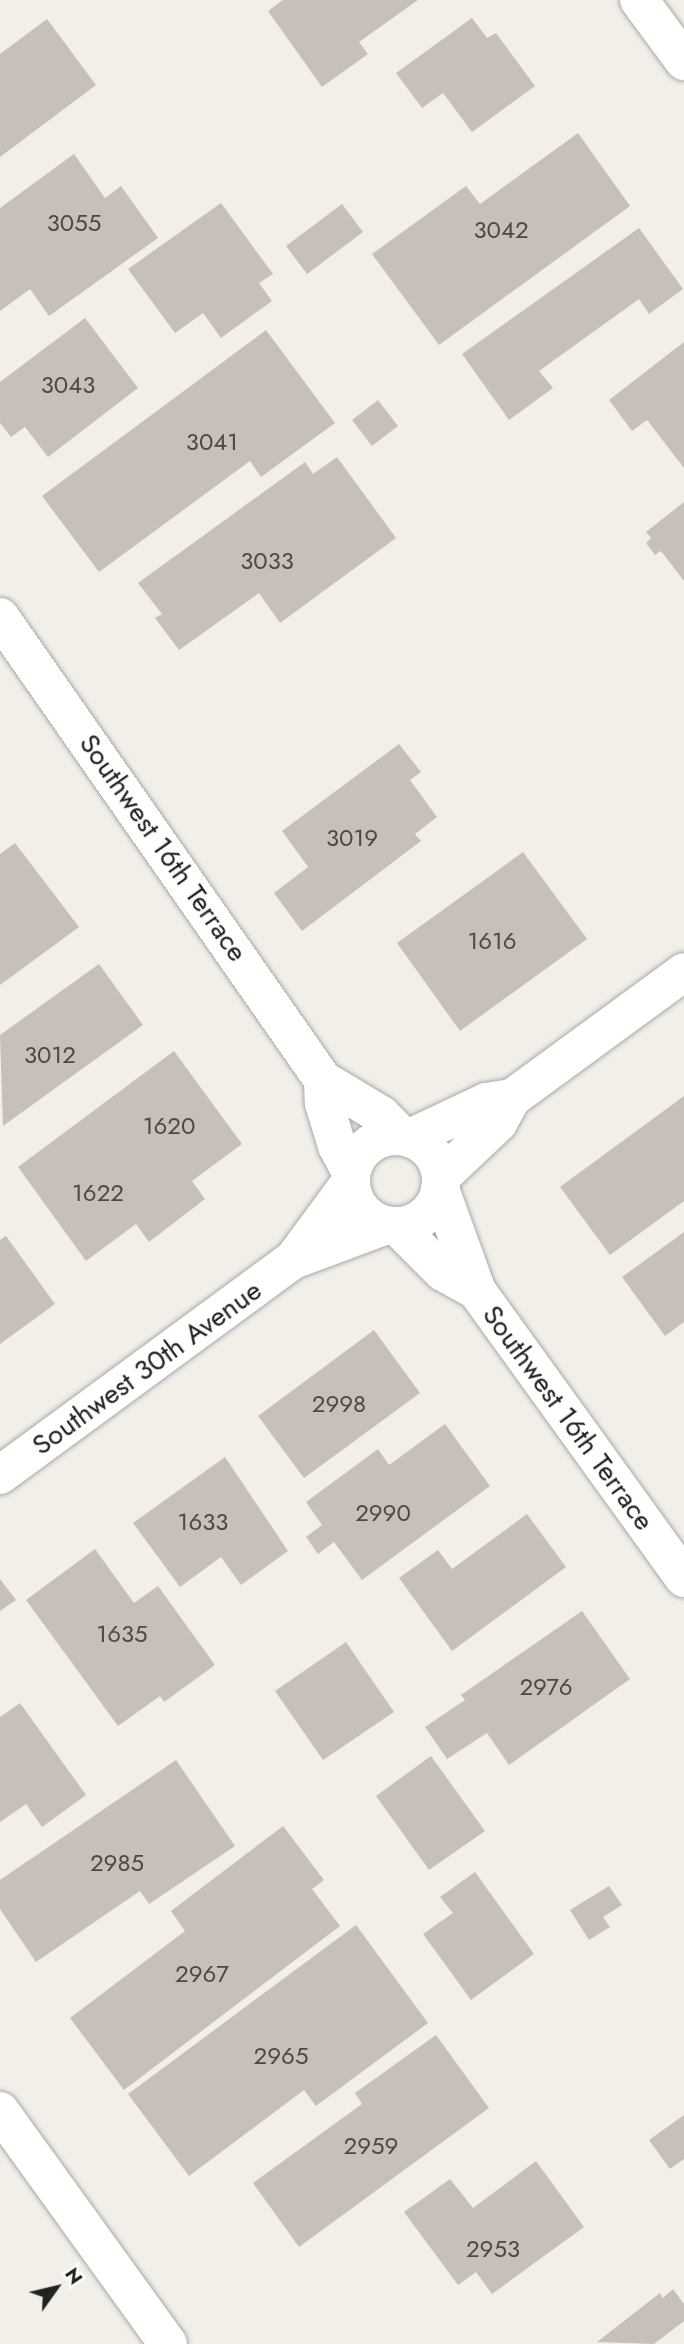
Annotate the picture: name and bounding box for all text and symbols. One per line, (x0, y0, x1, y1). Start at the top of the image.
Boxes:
house number: 3055 (47, 209, 101, 237)
house number: 3042 (473, 216, 529, 244)
house number: 3043 (41, 371, 95, 399)
house number: 3041 (186, 428, 238, 456)
house number: 3033 (240, 547, 294, 575)
street label: Southwest 16th Terrace (72, 728, 254, 968)
house number: 3019 (326, 824, 378, 852)
house number: 1616 (467, 927, 517, 955)
house number: 3012 (24, 1041, 76, 1069)
house number: 1620 (143, 1112, 195, 1140)
house number: 1622 (72, 1179, 124, 1207)
street label: Southwest 30th Avenue (26, 1274, 268, 1462)
street label: Southwest 16th Terrace (475, 1299, 661, 1537)
house number: 2998 (312, 1390, 366, 1418)
house number: 2990 (355, 1499, 411, 1527)
house number: 1633 (178, 1508, 228, 1536)
house number: 1635 (96, 1620, 148, 1648)
house number: 2976 (519, 1673, 573, 1701)
house number: 2985 (90, 1849, 144, 1877)
house number: 2967 (175, 1960, 229, 1988)
house number: 2965 (254, 2042, 308, 2070)
house number: 2959 (344, 2132, 398, 2160)
house number: 2953 (466, 2235, 520, 2263)
north arrow (21, 2253, 91, 2323)
text: N (58, 2262, 89, 2290)

